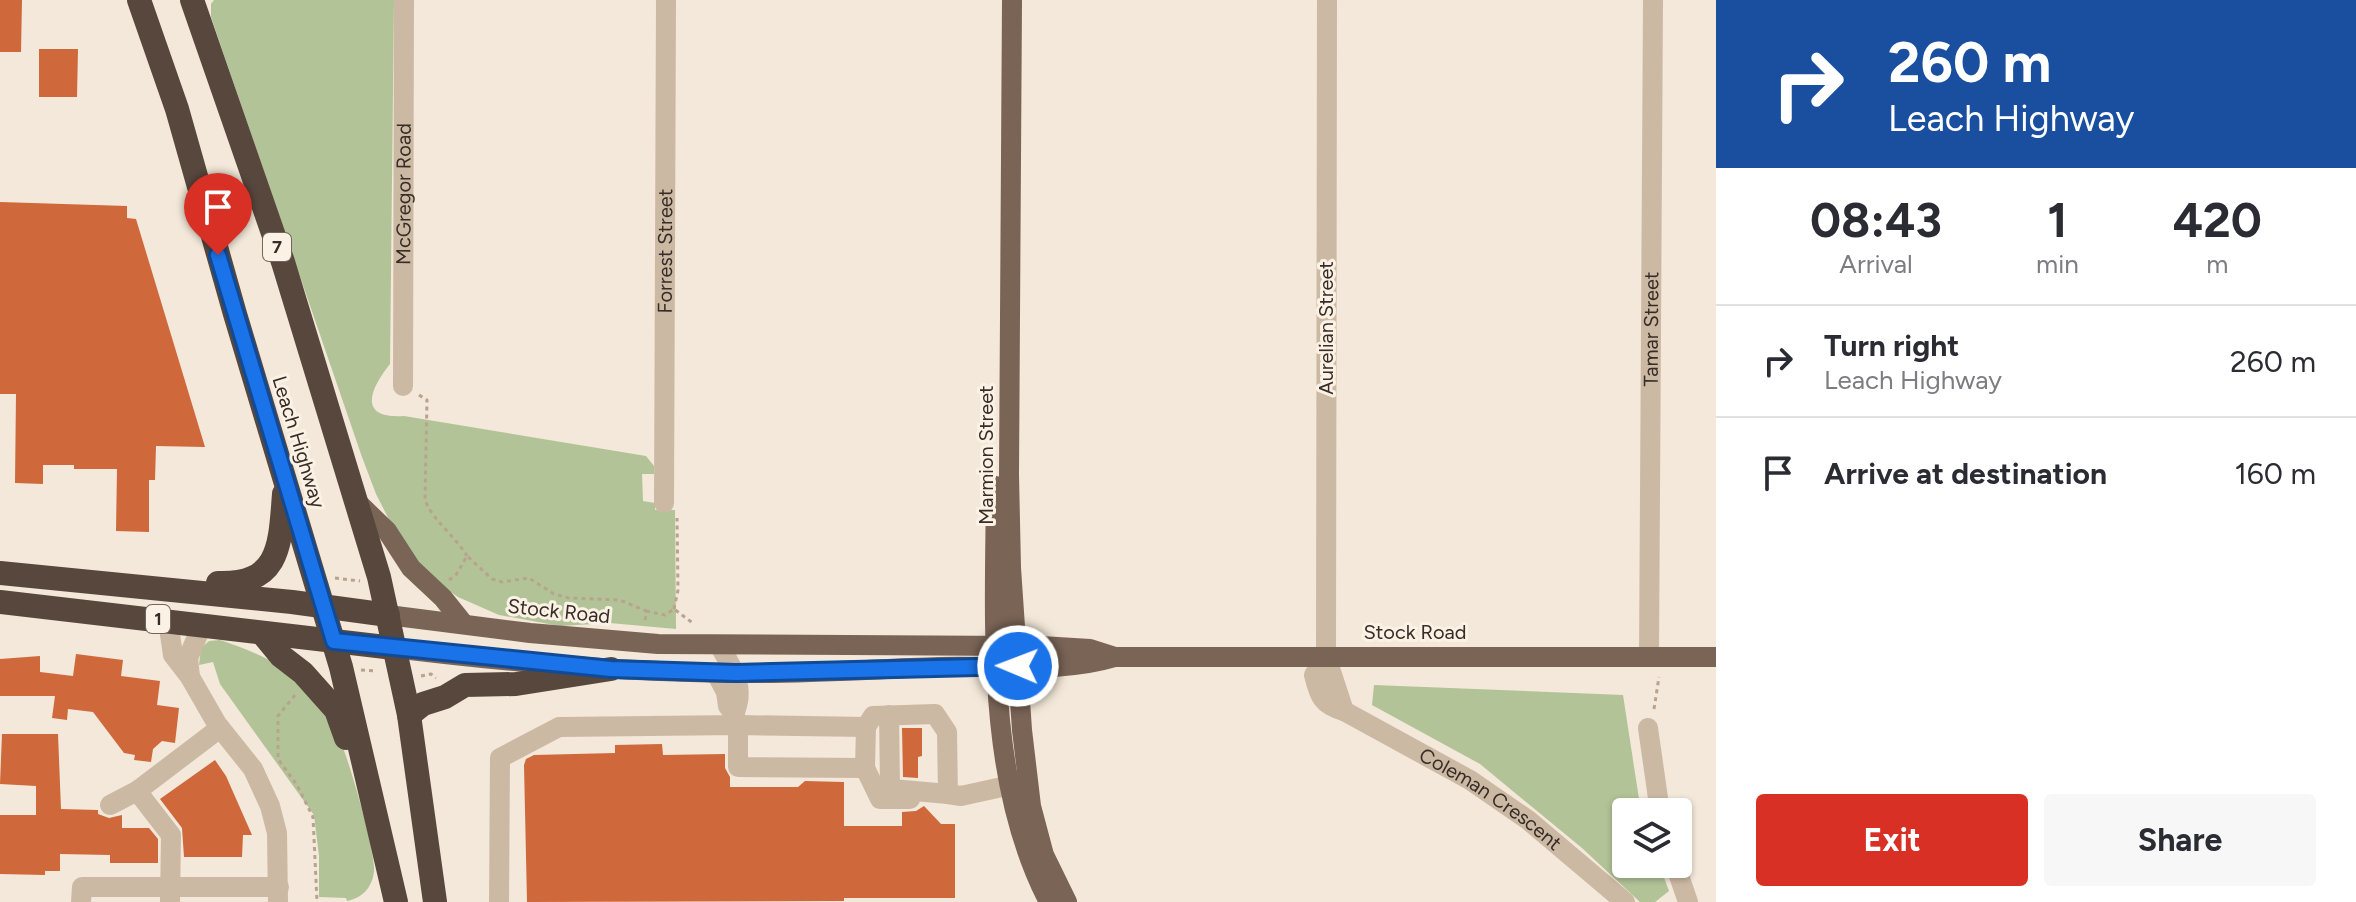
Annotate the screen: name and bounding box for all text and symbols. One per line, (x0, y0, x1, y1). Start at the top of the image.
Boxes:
text: 260 m (1888, 29, 2051, 96)
icon: right (1756, 32, 1860, 136)
text: Leach Highway (1888, 97, 2134, 140)
street label: McGregor Road (391, 123, 416, 265)
pin (184, 173, 252, 255)
icon: arrive (196, 185, 240, 229)
street label: Forrest Street (653, 189, 677, 313)
text: 08:43 (1810, 191, 1942, 249)
text: 1 (2047, 191, 2067, 249)
text: 420 (2173, 191, 2262, 249)
road number: 7 (263, 233, 291, 261)
text: Arrival (1839, 248, 1913, 280)
text: min (2036, 248, 2079, 280)
text: m (2206, 248, 2228, 280)
street label: Aurelian Street (1314, 261, 1338, 395)
street label: Tamar Street (1639, 271, 1663, 387)
text: Turn right (1824, 327, 1959, 364)
icon: right (1756, 339, 1800, 383)
text: 260 m (2230, 343, 2316, 380)
text: Leach Highway (1824, 364, 2002, 396)
street label: Leach Highway (268, 373, 331, 511)
street label: Marmion Street (974, 385, 998, 525)
icon: arrive (1756, 451, 1800, 495)
text: Arrive at destination (1824, 455, 2107, 492)
text: 160 m (2234, 455, 2316, 492)
street label: Stock Road (507, 594, 611, 628)
road number: 1 (146, 605, 170, 633)
street label: Stock Road (1364, 620, 1466, 644)
position arrow (976, 624, 1060, 708)
street label: Coleman Crescent (1415, 743, 1567, 855)
button: Exit (1756, 794, 2028, 886)
button: Share (2044, 794, 2316, 886)
map controls (1612, 798, 1692, 878)
button: layers (1612, 798, 1692, 878)

